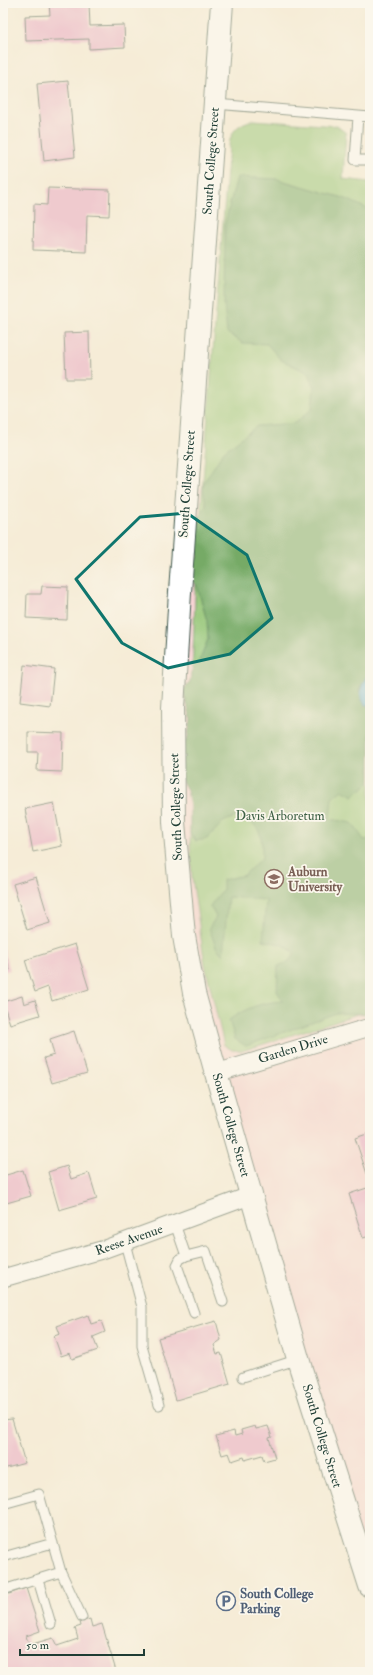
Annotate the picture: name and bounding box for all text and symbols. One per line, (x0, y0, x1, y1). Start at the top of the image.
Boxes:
street label: South College Street (199, 107, 223, 215)
street label: South College Street (175, 430, 199, 538)
street label: South College Street (166, 753, 186, 861)
park label: Davis Arboretum (236, 808, 325, 824)
place label: Auburn University (287, 864, 344, 896)
school or university icon: Auburn University (263, 868, 285, 890)
street label: Garden Drive (256, 1031, 330, 1067)
street label: South College Street (208, 1071, 254, 1179)
street label: Reese Avenue (93, 1221, 165, 1259)
street label: South College Street (299, 1382, 345, 1490)
place label: South College Parking (240, 1586, 314, 1618)
parking icon: South College Parking (215, 1590, 237, 1612)
scale bar (20, 1631, 144, 1657)
text: 50 m (26, 1638, 50, 1653)

